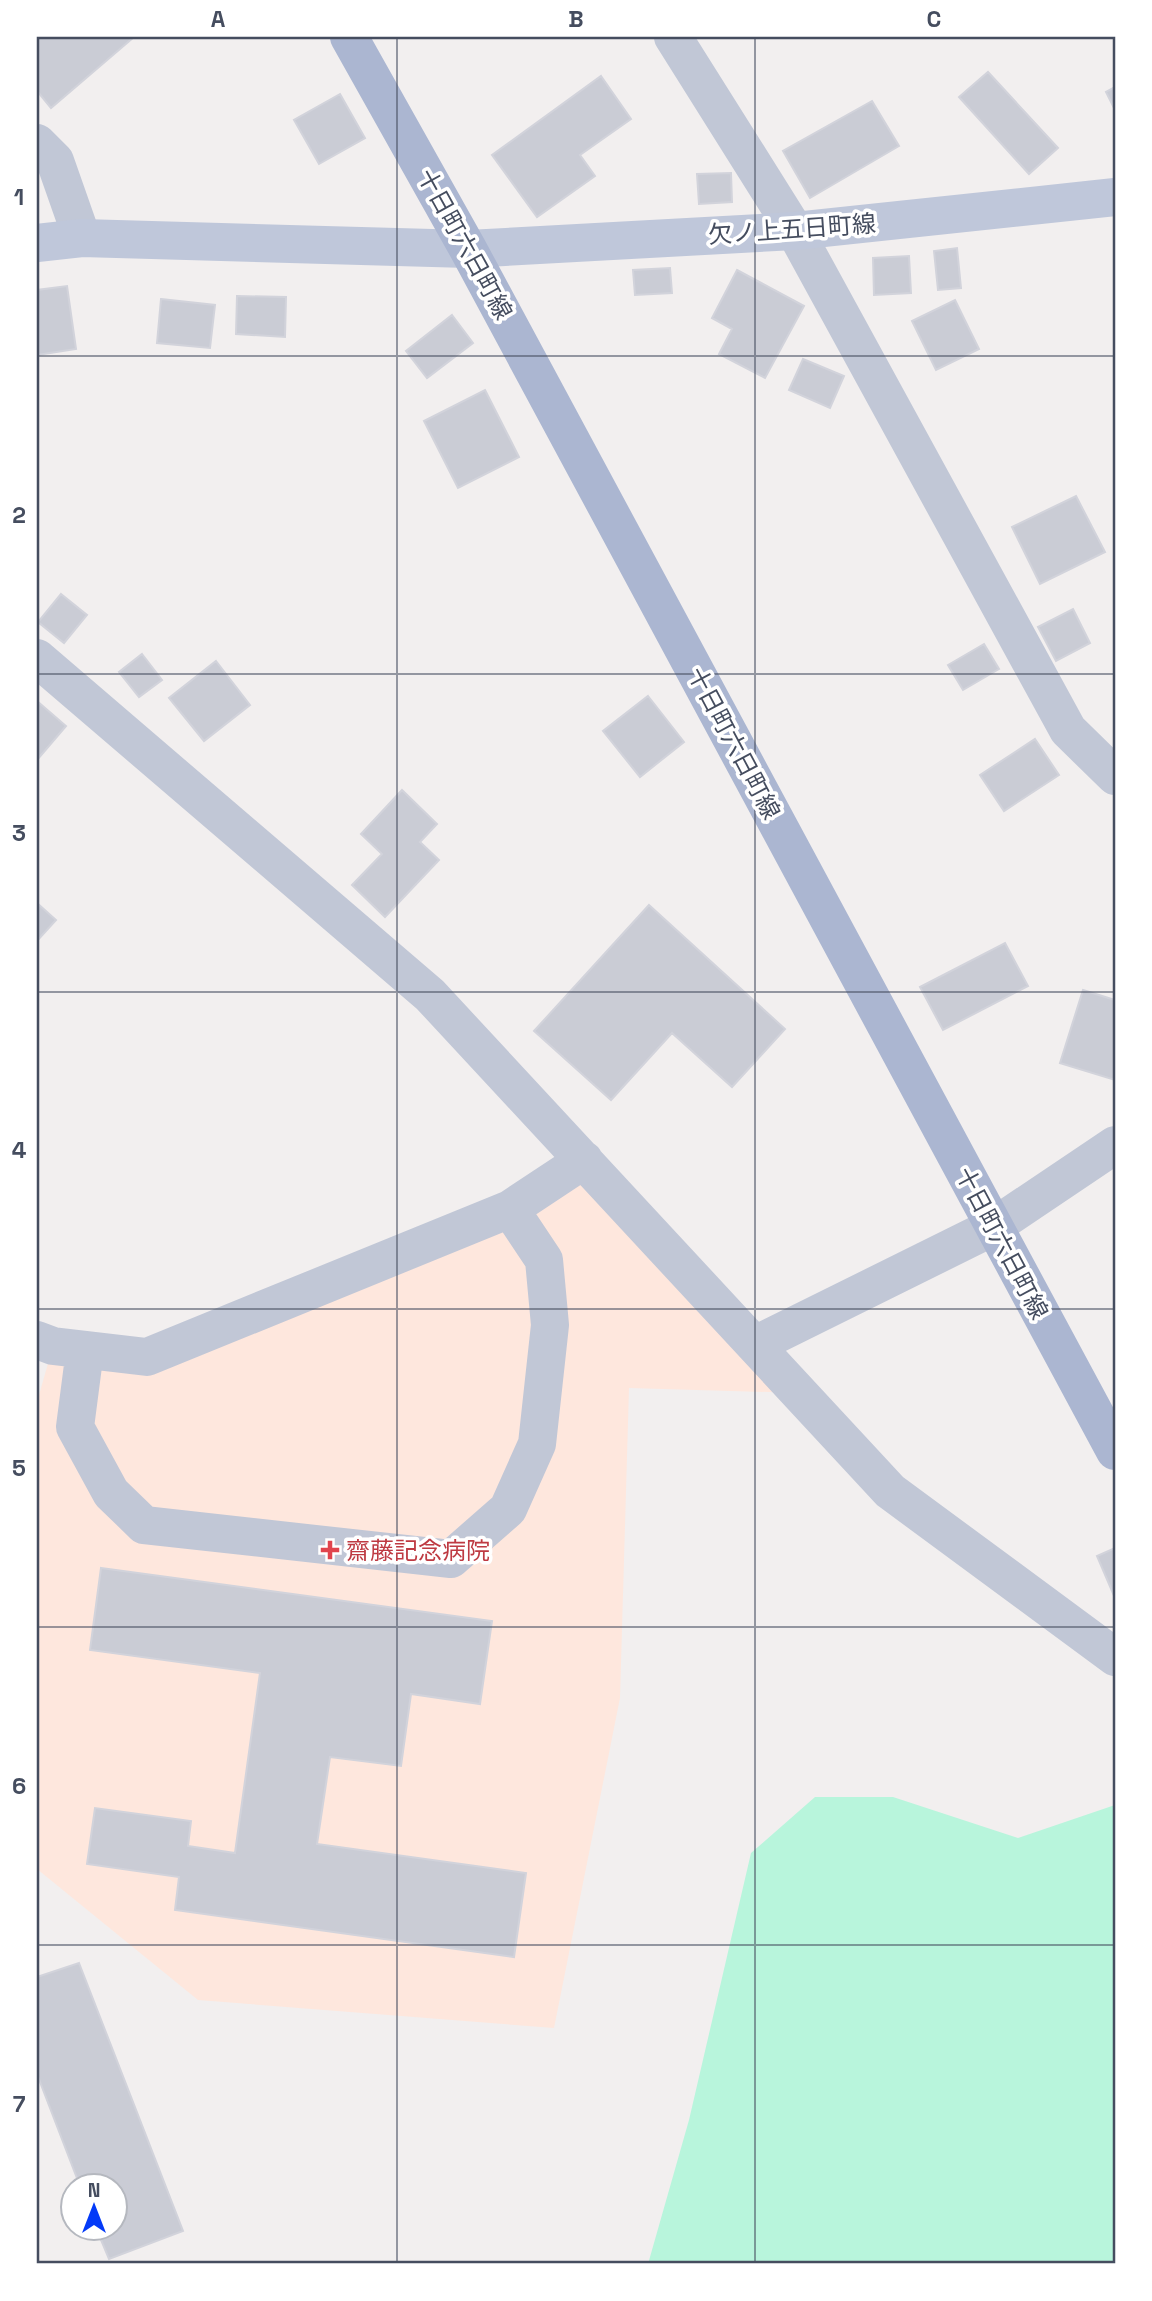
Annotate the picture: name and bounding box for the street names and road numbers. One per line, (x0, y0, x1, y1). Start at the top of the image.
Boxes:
street label: 十日町六日町線 (411, 163, 519, 325)
street label: 欠ノ上五日町線 (707, 208, 877, 250)
street label: 十日町六日町線 (681, 662, 787, 824)
street label: 十日町六日町線 (949, 1162, 1055, 1324)

